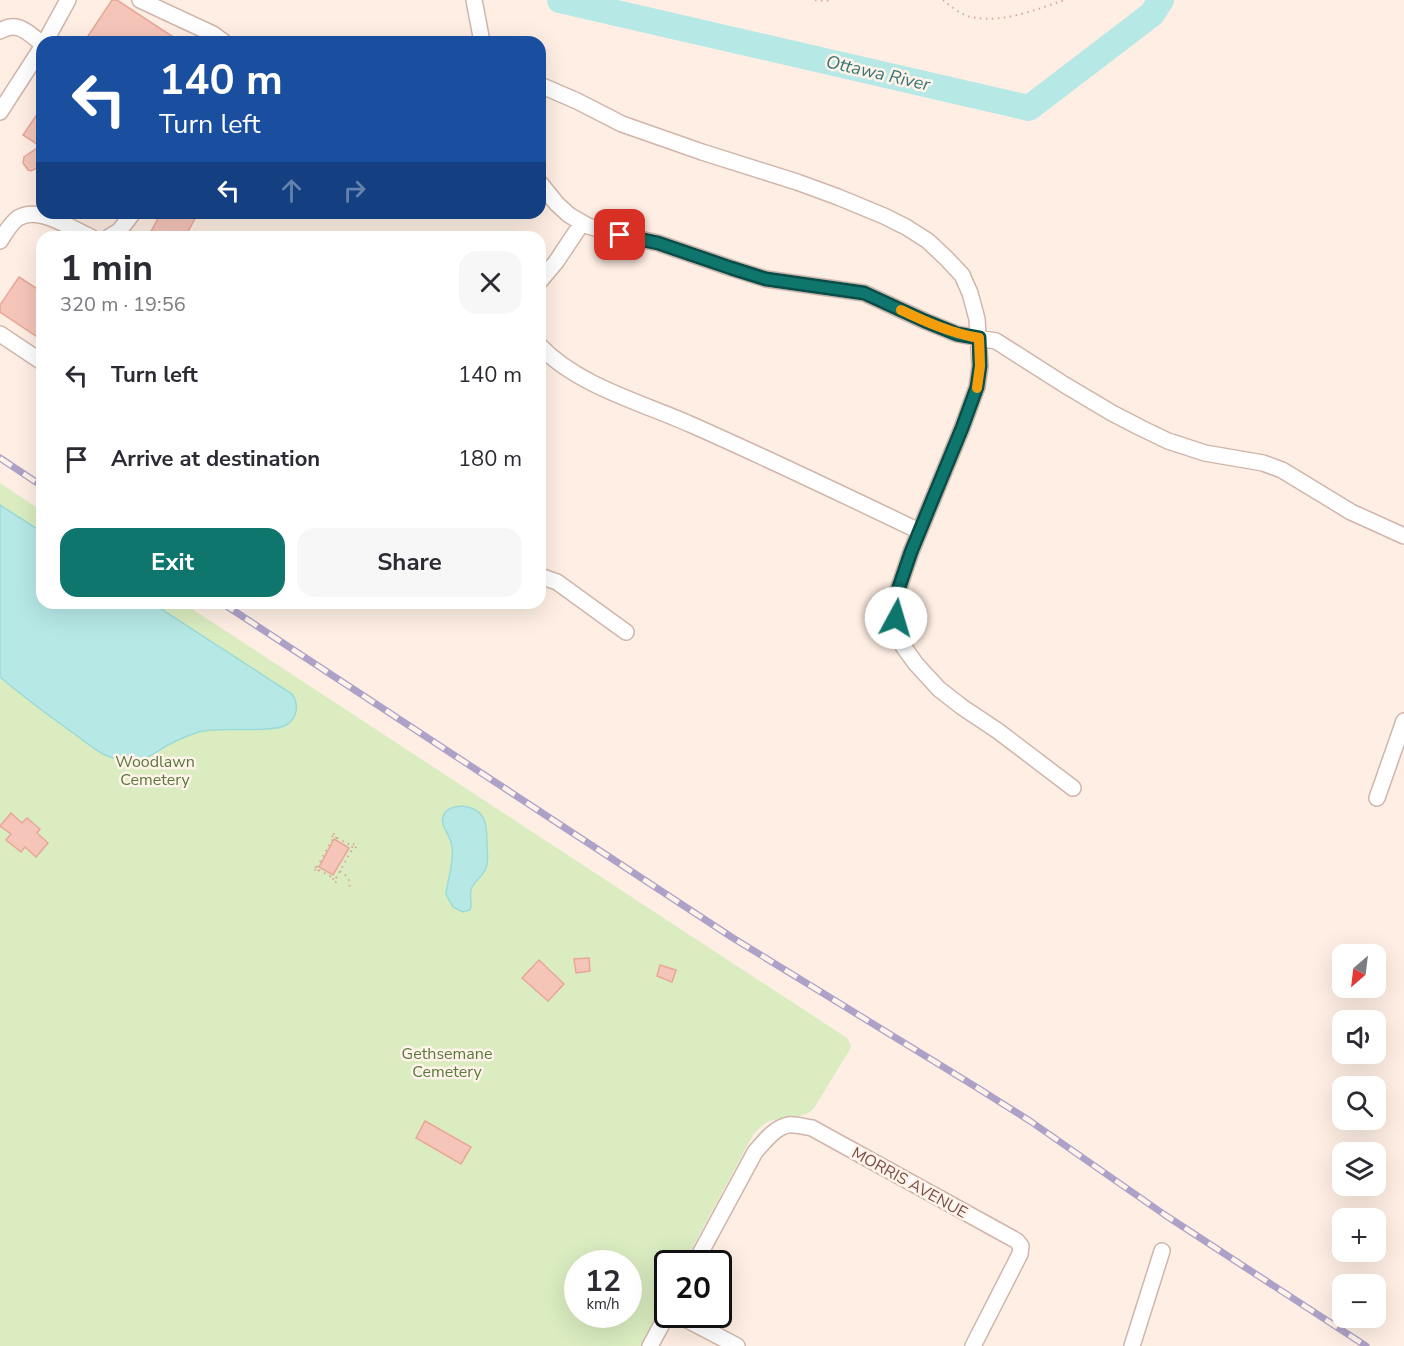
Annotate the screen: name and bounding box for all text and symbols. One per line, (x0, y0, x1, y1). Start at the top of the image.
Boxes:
water label: Ottawa River (824, 49, 933, 97)
text: 140 m (159, 52, 283, 109)
icon: left (60, 60, 138, 138)
text: Turn left (159, 106, 260, 143)
icon: left (212, 174, 245, 207)
icon: ahead (275, 174, 308, 207)
icon: right (338, 174, 371, 207)
pin (594, 209, 645, 260)
icon: arrive (603, 218, 636, 251)
text: 1 min (60, 244, 153, 293)
button: close (459, 251, 522, 314)
text: 320 m · 19:56 (60, 291, 186, 318)
icon: left (60, 359, 93, 392)
text: Turn left (111, 360, 198, 390)
text: 140 m (458, 360, 522, 390)
icon: arrive (60, 443, 93, 476)
text: Arrive at destination (111, 444, 320, 474)
text: 180 m (458, 444, 522, 474)
button: Exit (60, 528, 285, 597)
button: Share (297, 528, 522, 597)
position arrow (864, 586, 928, 650)
park label: Woodlawn Cemetery (115, 751, 195, 791)
north arrow (1332, 944, 1386, 998)
map controls (1332, 944, 1386, 1328)
button: sound (1332, 1010, 1386, 1064)
park label: Gethsemane Cemetery (402, 1043, 492, 1083)
button: search (1332, 1076, 1386, 1130)
street label: MORRIS AVENUE (848, 1142, 971, 1224)
button: layers (1332, 1142, 1386, 1196)
button: + (1332, 1208, 1386, 1262)
speed limit sign: 20 (654, 1250, 732, 1328)
text: 12 (585, 1261, 621, 1302)
button: − (1332, 1274, 1386, 1328)
text: km/h (586, 1294, 620, 1314)

